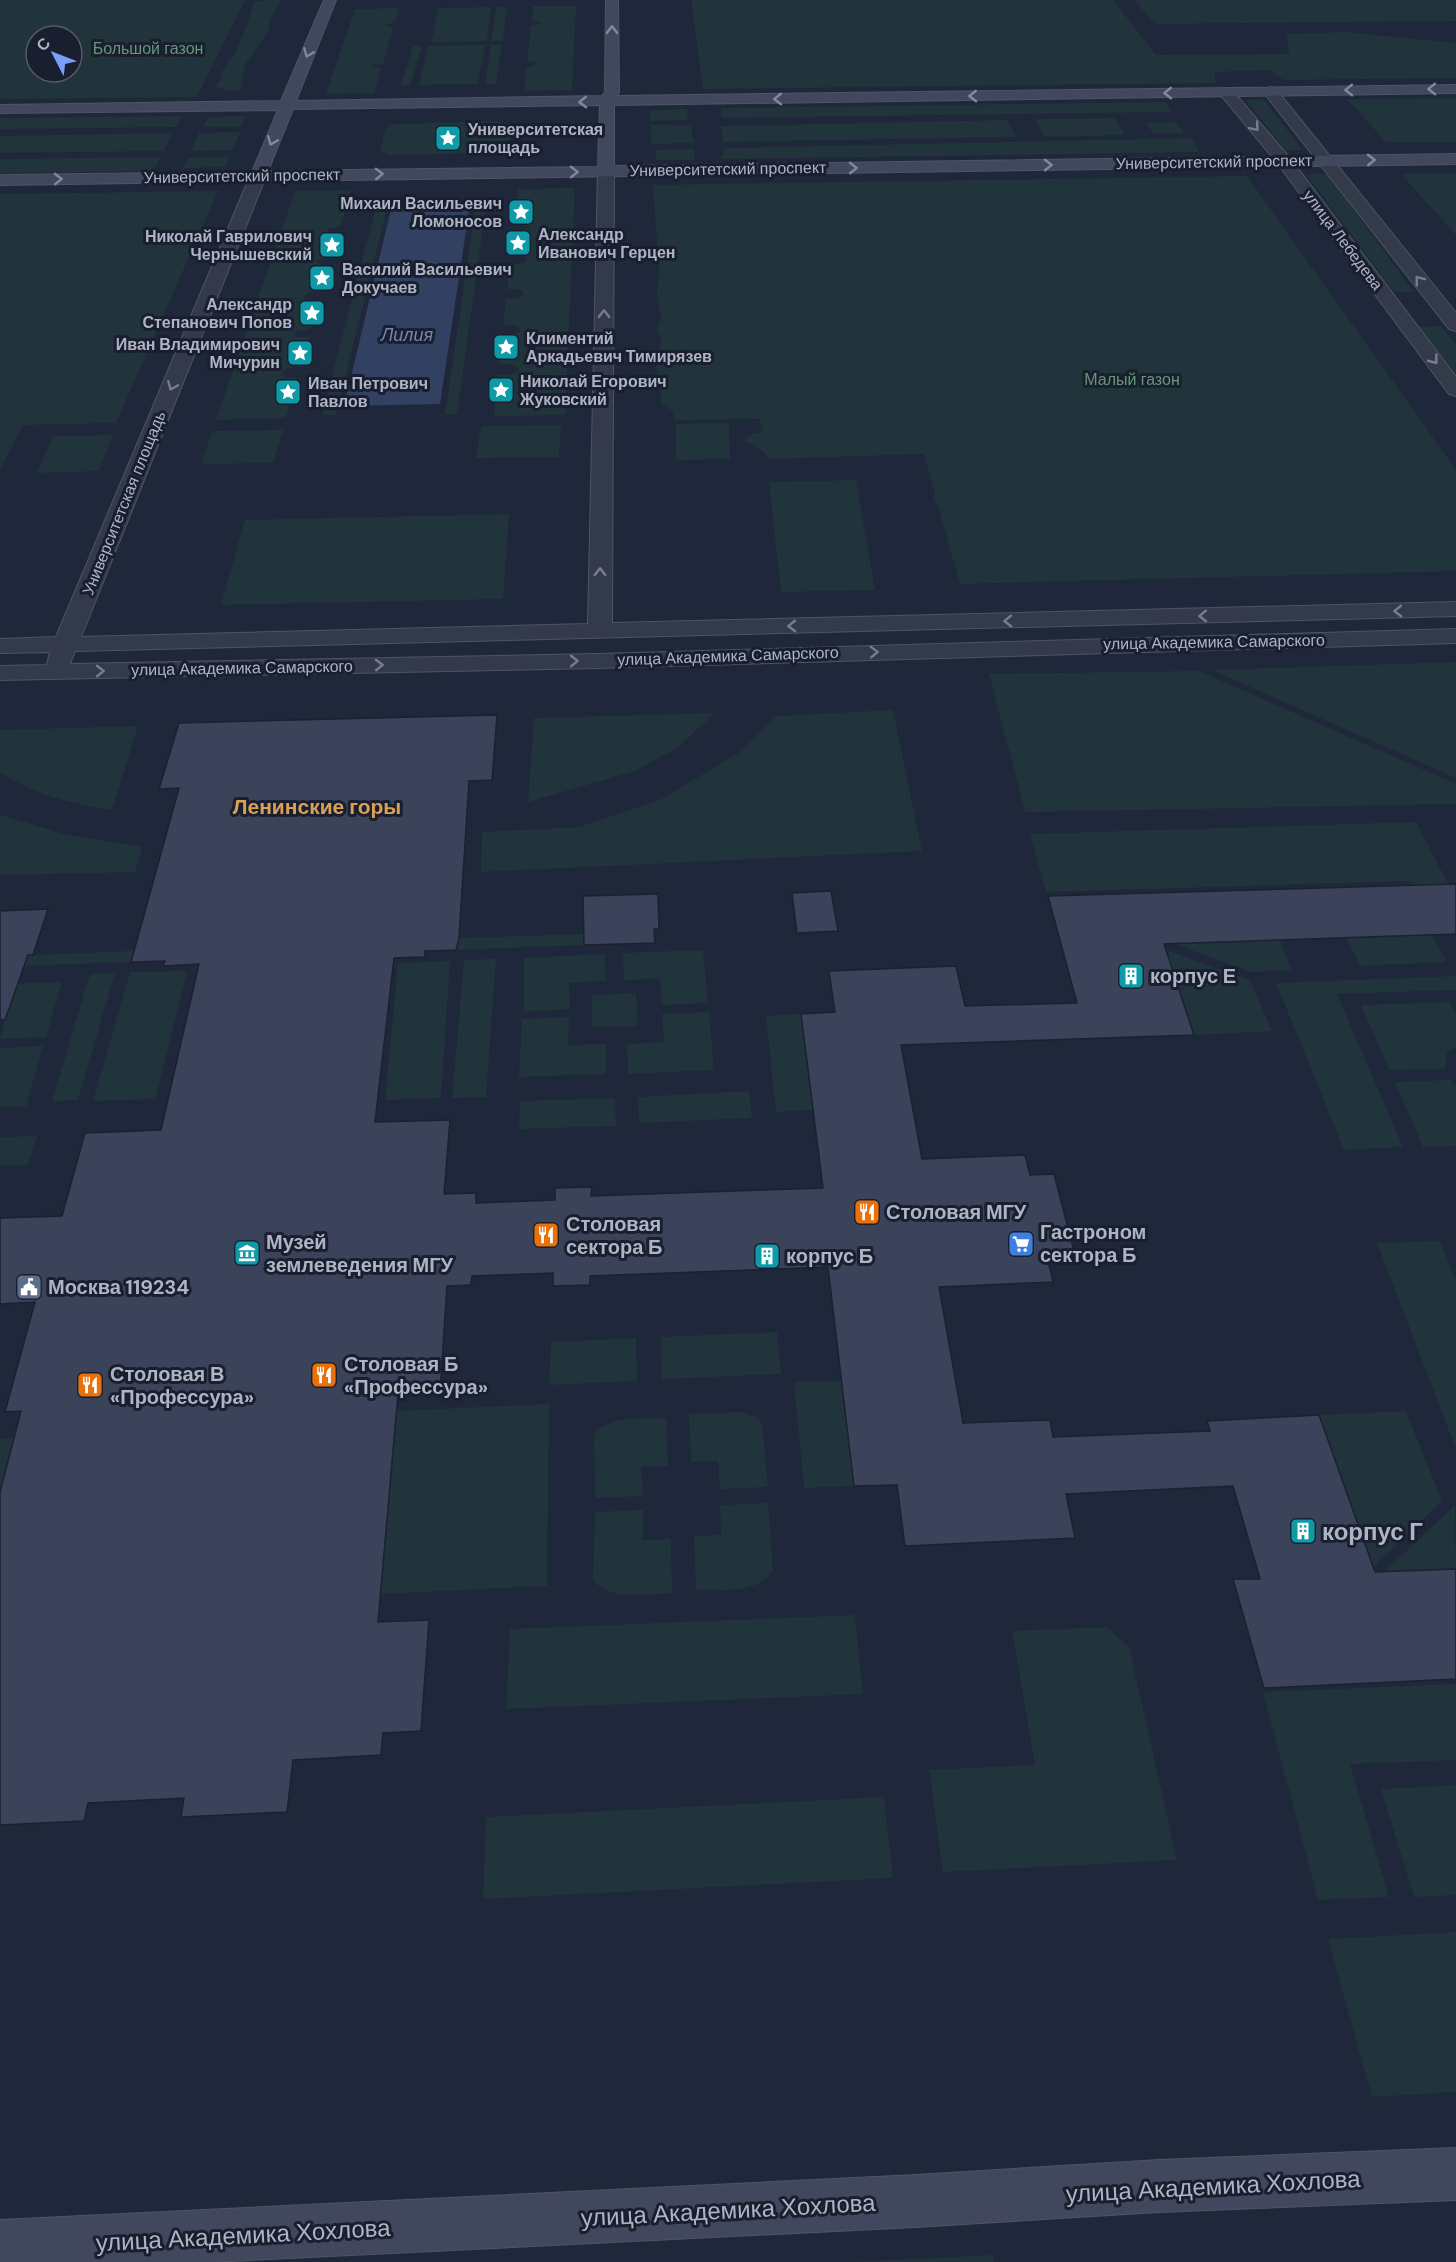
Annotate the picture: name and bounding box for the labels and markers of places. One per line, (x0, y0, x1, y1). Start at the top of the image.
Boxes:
place label: Университетская площадь (468, 119, 603, 158)
place icon: Университетская площадь (433, 123, 463, 153)
place label: Михаил Васильевич Ломоносов (340, 193, 502, 232)
place icon: Михаил Васильевич Ломоносов (506, 197, 536, 227)
place label: Александр Иванович Герцен (538, 224, 676, 263)
place label: Николай Гаврилович Чернышевский (145, 226, 312, 265)
place icon: Александр Иванович Герцен (503, 228, 533, 258)
place icon: Николай Гаврилович Чернышевский (317, 230, 347, 260)
place label: Василий Васильевич Докучаев (342, 259, 512, 298)
place icon: Василий Васильевич Докучаев (307, 263, 337, 293)
place label: Александр Степанович Попов (142, 294, 292, 333)
place icon: Александр Степанович Попов (297, 298, 327, 328)
place label: Климентий Аркадьевич Тимирязев (526, 328, 712, 367)
place icon: Климентий Аркадьевич Тимирязев (491, 332, 521, 362)
place label: Иван Владимирович Мичурин (116, 334, 280, 373)
place icon: Иван Владимирович Мичурин (285, 338, 315, 368)
place label: Николай Егорович Жуковский (519, 371, 667, 410)
place label: Иван Петрович Павлов (308, 373, 428, 412)
place icon: Николай Егорович Жуковский (486, 375, 516, 405)
place icon: Иван Петрович Павлов (273, 377, 303, 407)
building icon: корпус Е (1116, 961, 1146, 991)
place label: корпус Е (1150, 963, 1236, 989)
restaurant icon: Столовая МГУ (852, 1197, 882, 1227)
place label: Столовая МГУ (886, 1199, 1027, 1225)
place label: Столовая сектора Б (566, 1211, 662, 1260)
place label: Гастроном сектора Б (1040, 1219, 1146, 1268)
restaurant icon: Столовая сектора Б (531, 1220, 561, 1250)
place label: Музей землеведения МГУ (266, 1229, 454, 1278)
supermarket icon: Гастроном сектора Б (1006, 1229, 1036, 1259)
museum icon: Музей землеведения МГУ (232, 1238, 262, 1268)
building icon: корпус Б (752, 1241, 782, 1271)
place label: корпус Б (786, 1243, 873, 1269)
public building icon: Москва 119234 (14, 1272, 44, 1302)
place label: Москва 119234 (48, 1274, 189, 1300)
place label: Столовая Б «Профессура» (344, 1351, 488, 1400)
restaurant icon: Столовая Б «Профессура» (309, 1360, 339, 1390)
place label: Столовая В «Профессура» (110, 1361, 254, 1410)
restaurant icon: Столовая В «Профессура» (75, 1370, 105, 1400)
building icon: корпус Г (1288, 1516, 1318, 1546)
place label: корпус Г (1322, 1516, 1423, 1547)

